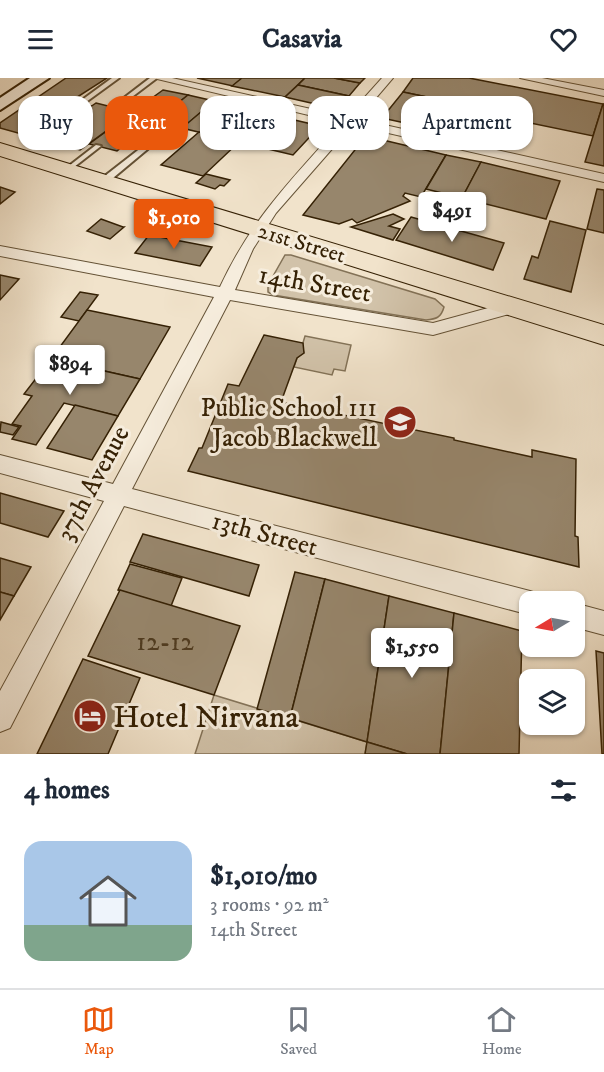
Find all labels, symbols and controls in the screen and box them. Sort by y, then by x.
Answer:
text: Casavia [262,22,342,56]
icon: menu [24,23,57,56]
icon: heart [547,23,580,56]
chip: Buy [18,96,93,150]
chip: Rent [105,96,188,150]
chip: Filters [200,96,296,150]
chip: New [308,96,389,150]
chip: Apartment [401,96,533,150]
pin: $491 [416,192,488,243]
pin: $1,010 [125,199,223,250]
text: $491 [432,199,472,224]
text: $1,010 [148,206,200,231]
street label: 21st Street [255,217,349,270]
street label: 14th Street [256,258,374,311]
pin: $894 [34,345,106,396]
text: $894 [49,352,91,377]
place label: Public School 111 Jacob Blackwell [200,392,377,455]
school or university icon: Public School 111 Jacob Blackwell [382,404,418,440]
street label: 37th Avenue [49,420,137,547]
street label: 13th Street [208,504,321,564]
north arrow [519,591,585,657]
map controls [519,591,585,735]
house number: 12-12 [136,625,194,659]
pin: $1,550 [363,628,461,679]
text: $1,550 [385,635,439,660]
button: layers [519,669,585,735]
hotel icon: Hotel Nirvana [72,698,108,734]
place label: Hotel Nirvana [113,698,299,738]
text: 4 homes [24,774,110,807]
icon: filters [547,774,580,807]
text: $1,010/mo [210,860,317,893]
icon: home [72,865,144,937]
text: 3 rooms · 92 m² [210,893,329,918]
text: 14th Street [210,918,297,943]
tab: Map [82,1003,115,1059]
tab: Saved [280,1003,317,1059]
tab: Home [482,1003,522,1059]

